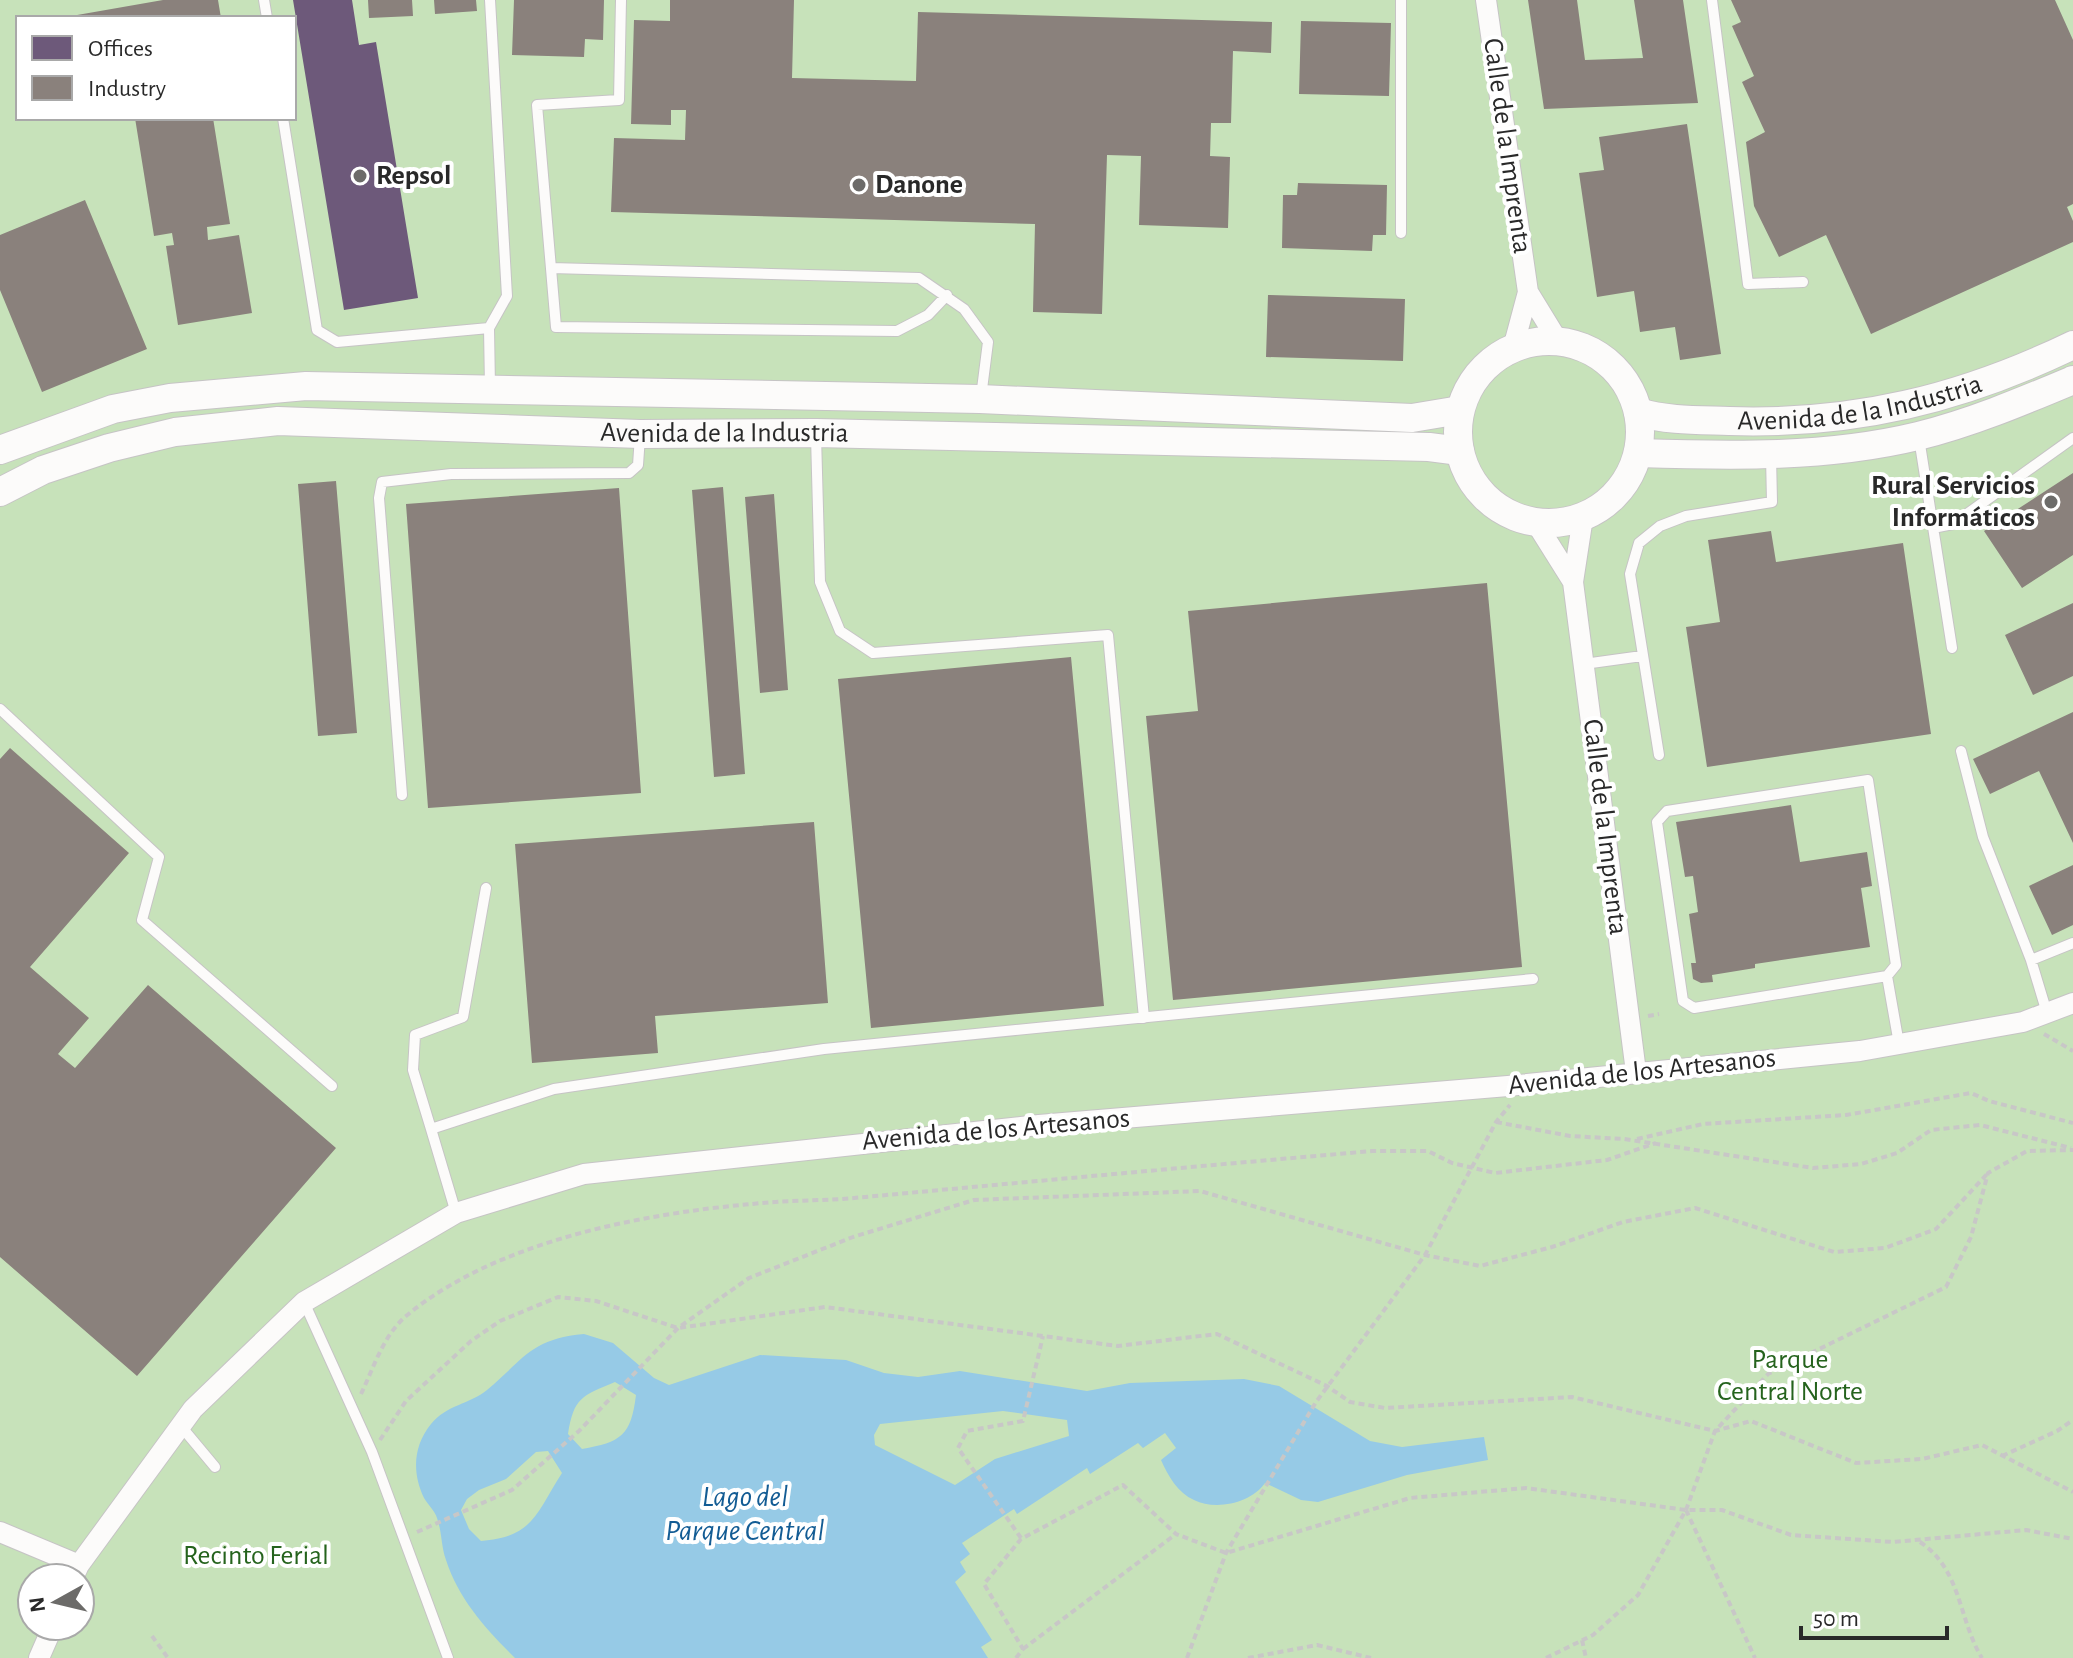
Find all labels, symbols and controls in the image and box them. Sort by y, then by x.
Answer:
legend [16,16,296,120]
text: Offices [88,37,153,61]
street label: Calle de la Imprenta [1478,37,1536,256]
text: Industry [88,77,166,101]
place label: Repsol [376,162,451,190]
marker: Repsol [351,167,369,185]
place label: Danone [875,171,963,199]
marker: Danone [850,176,868,194]
street label: Avenida de la Industria [1737,370,1986,435]
street label: Avenida de la Industria [600,419,849,448]
place label: Rural Servicios Informáticos [1871,472,2035,532]
marker: Rural Servicios Informáticos [2042,493,2060,511]
street label: Calle de la Imprenta [1578,718,1632,937]
street label: Avenida de los Artesanos [1507,1044,1777,1100]
street label: Avenida de los Artesanos [861,1104,1131,1156]
park label: Parque Central Norte [1717,1346,1863,1406]
water label: Lago del Parque Central [665,1482,825,1546]
park label: Recinto Ferial [183,1542,329,1570]
north arrow [16,1562,96,1642]
scale bar [1801,1590,1947,1640]
text: N [25,1596,49,1614]
text: 50 m [1813,1607,1859,1631]

